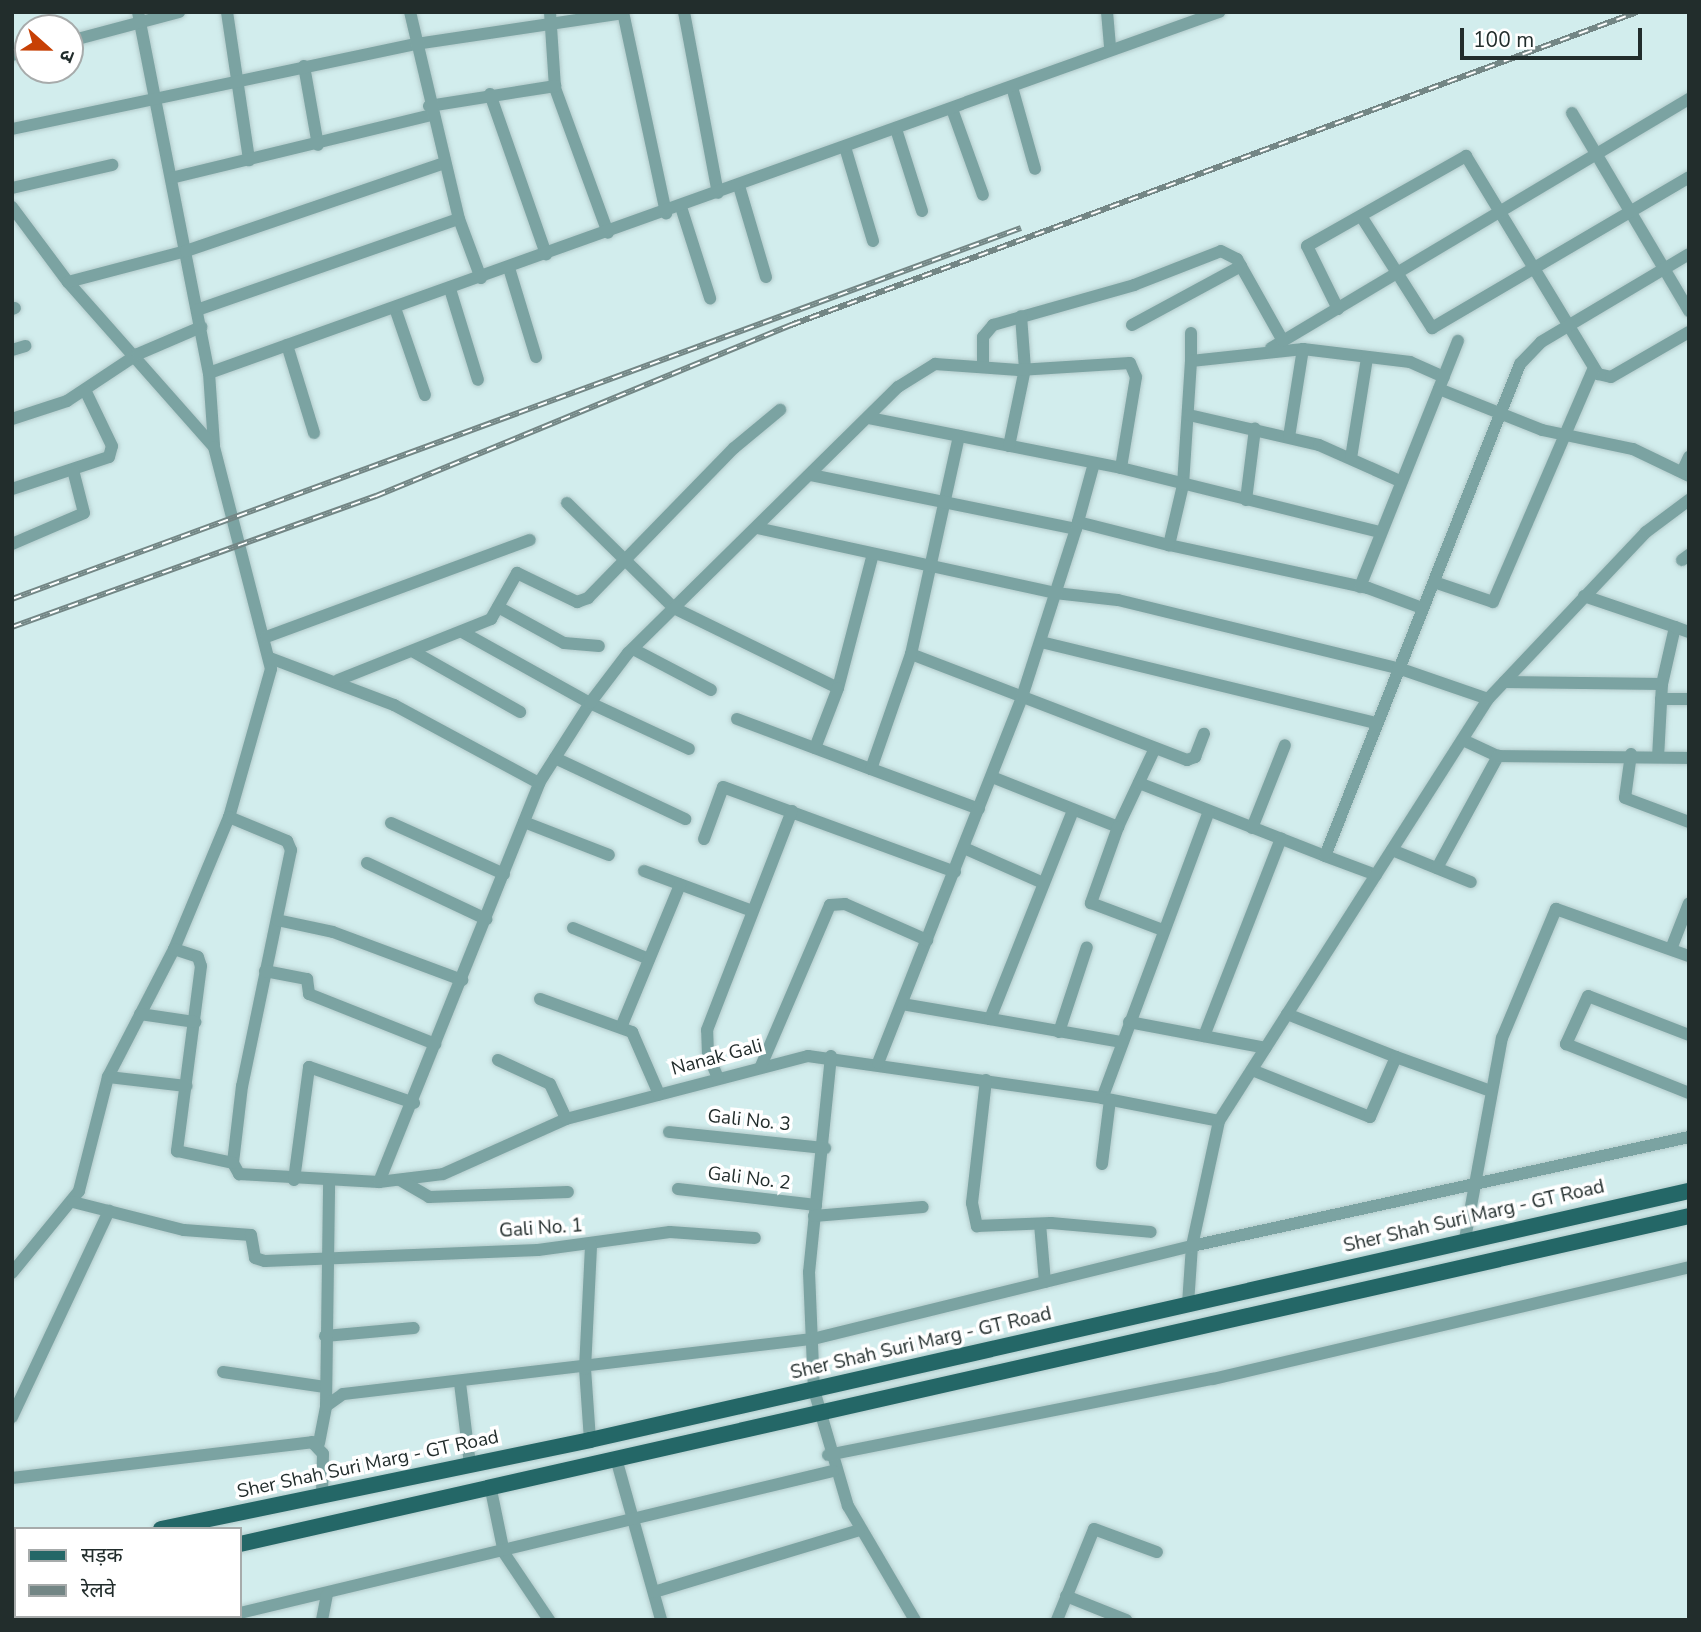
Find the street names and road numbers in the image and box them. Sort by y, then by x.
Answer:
street label: Nanak Gali [669,1035,765,1081]
street label: Gali No. 3 [706,1105,792,1137]
street label: Gali No. 2 [706,1163,792,1195]
street label: Sher Shah Suri Marg - GT Road [1341,1176,1607,1258]
street label: Gali No. 1 [499,1215,583,1243]
street label: Sher Shah Suri Marg - GT Road [788,1303,1054,1385]
street label: Sher Shah Suri Marg - GT Road [235,1426,501,1504]

